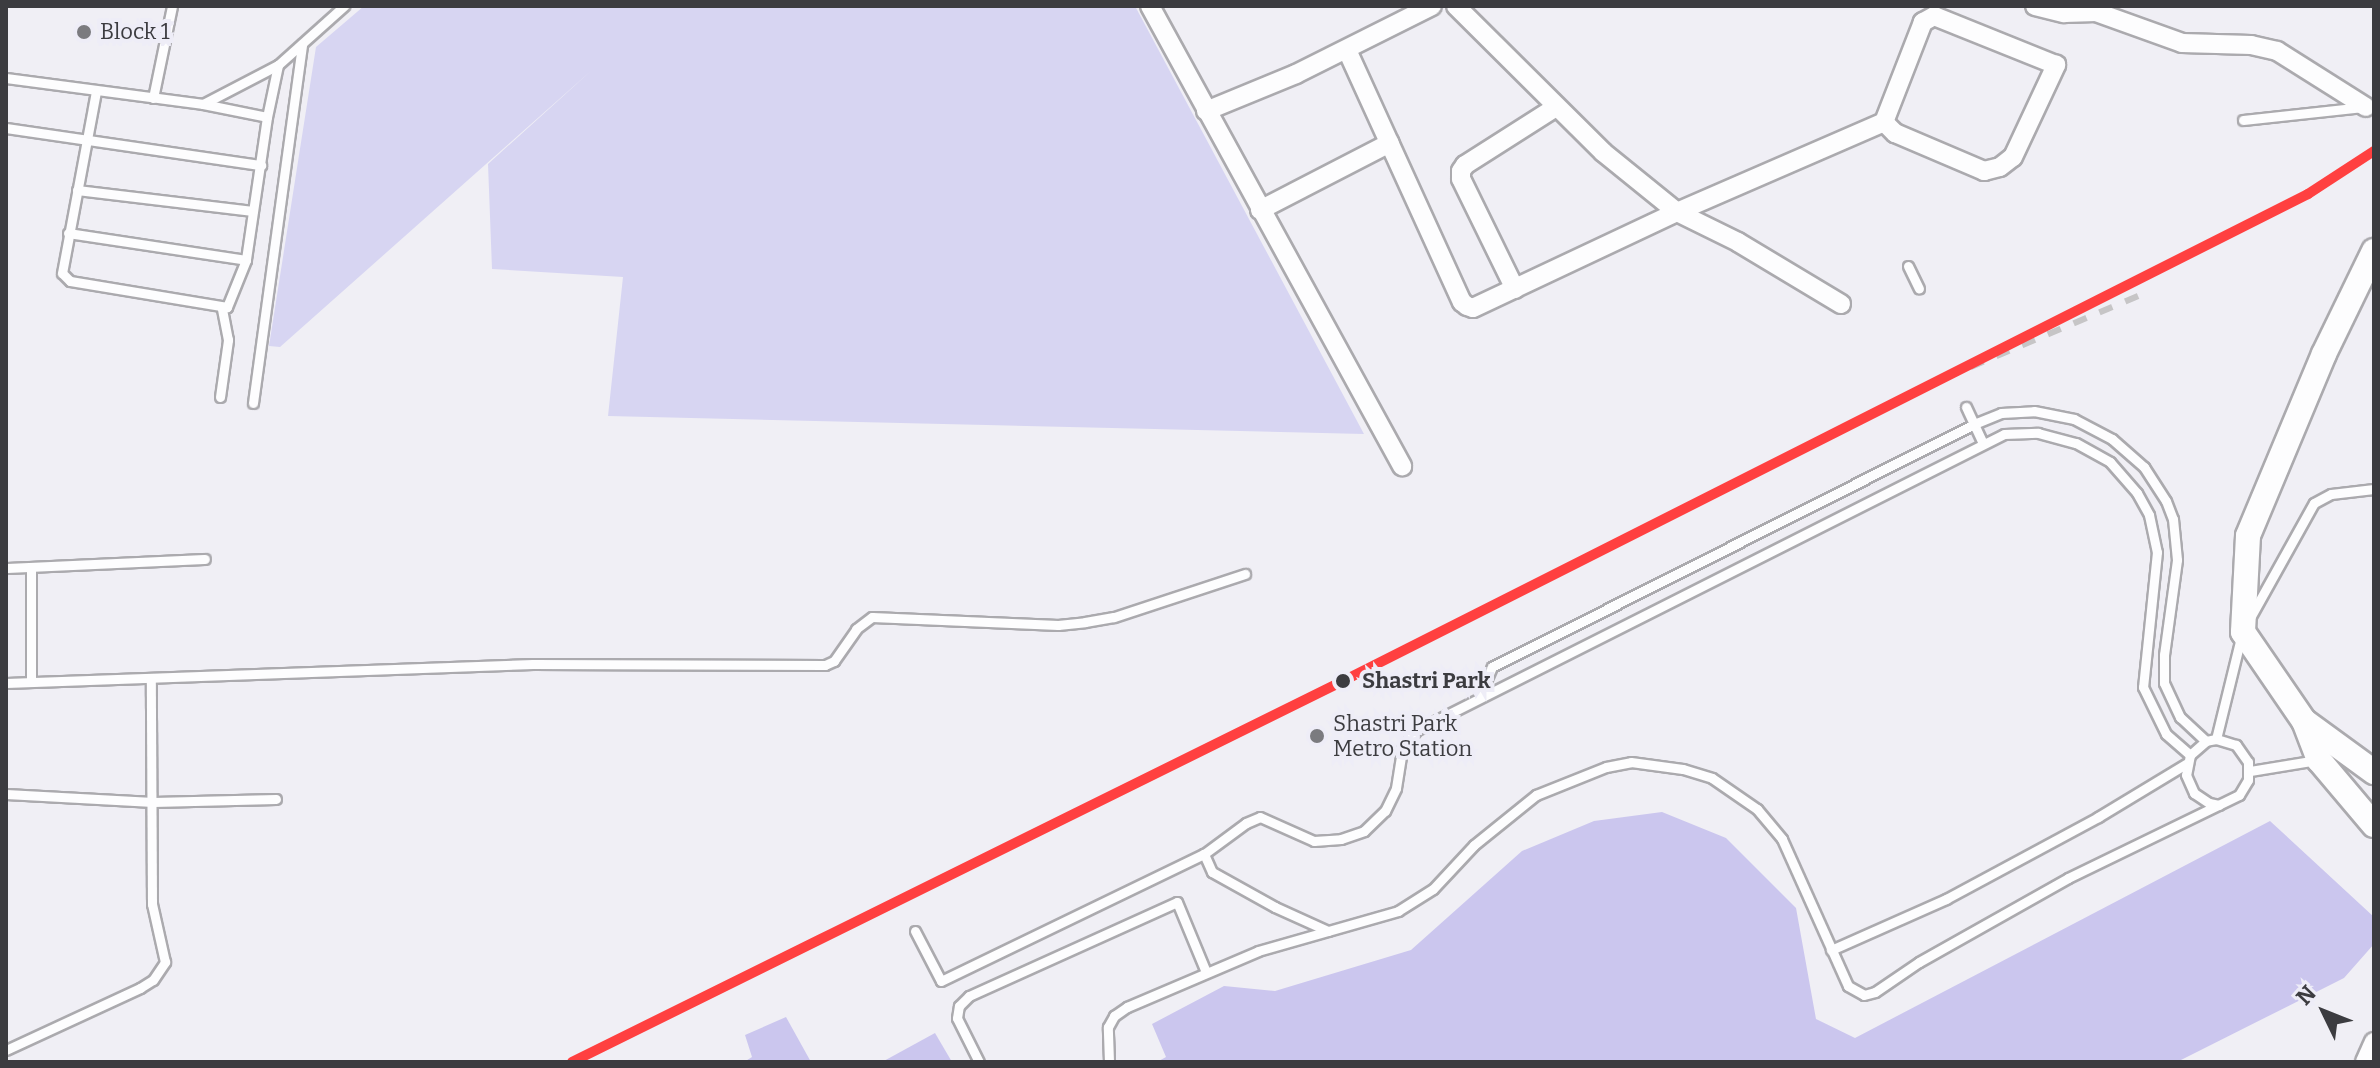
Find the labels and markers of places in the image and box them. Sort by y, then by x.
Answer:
place label: Block 1 [100,19,170,45]
marker: Block 1 [75,23,93,41]
place label: Shastri Park [1362,668,1491,694]
marker: Shastri Park [1331,669,1355,693]
place label: Shastri Park Metro Station [1333,710,1472,762]
marker: Shastri Park Metro Station [1308,727,1326,745]

